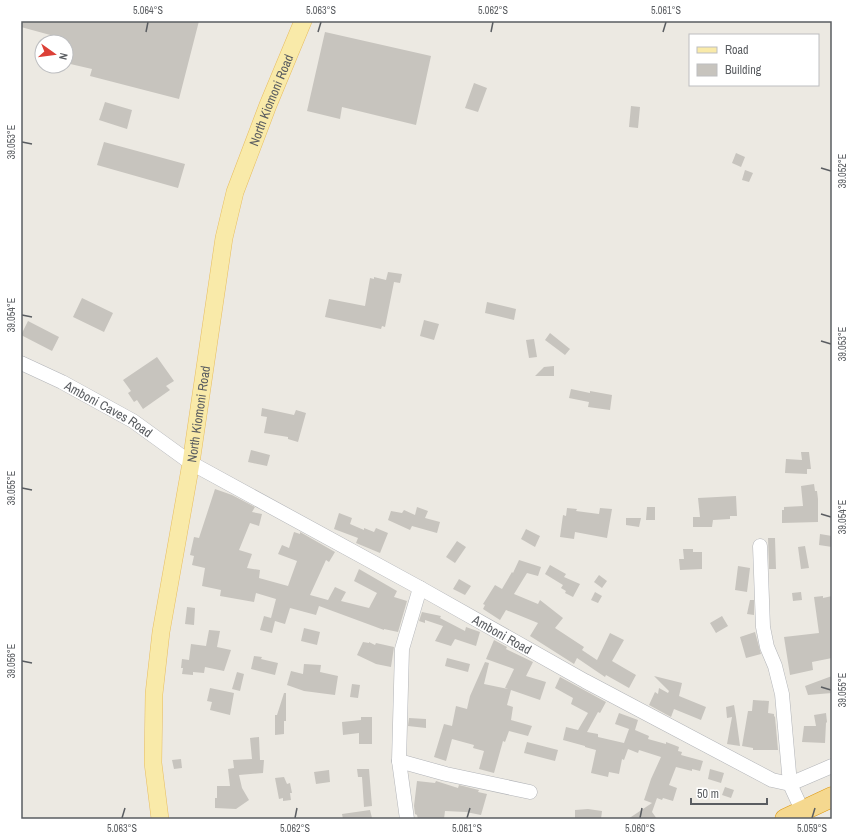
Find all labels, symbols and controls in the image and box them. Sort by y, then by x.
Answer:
text: 5.064°S [133,4,164,17]
text: 5.063°S [306,4,337,17]
text: 5.062°S [478,4,509,17]
text: 5.061°S [651,4,682,17]
north arrow [34,34,74,74]
legend [689,34,819,86]
text: Road [725,42,749,58]
text: N [56,52,71,61]
street label: North Kiomoni Road [245,52,297,148]
text: Building [725,62,762,78]
text: 39.053°E [5,125,18,159]
text: 39.052°E [836,154,849,188]
text: 39.054°E [5,298,18,332]
text: 39.053°E [836,327,849,361]
street label: North Kiomoni Road [183,365,214,463]
street label: Amboni Caves Road [61,377,156,441]
text: 39.055°E [5,471,18,505]
text: 39.054°E [836,500,849,534]
street label: Amboni Road [468,611,535,658]
text: 39.056°E [5,644,18,678]
text: 39.055°E [836,673,849,707]
scale bar [691,780,767,806]
text: 50 m [697,786,719,802]
text: 5.063°S [107,822,138,835]
text: 5.062°S [280,822,311,835]
text: 5.061°S [452,822,483,835]
text: 5.060°S [625,822,656,835]
text: 5.059°S [797,822,828,835]

